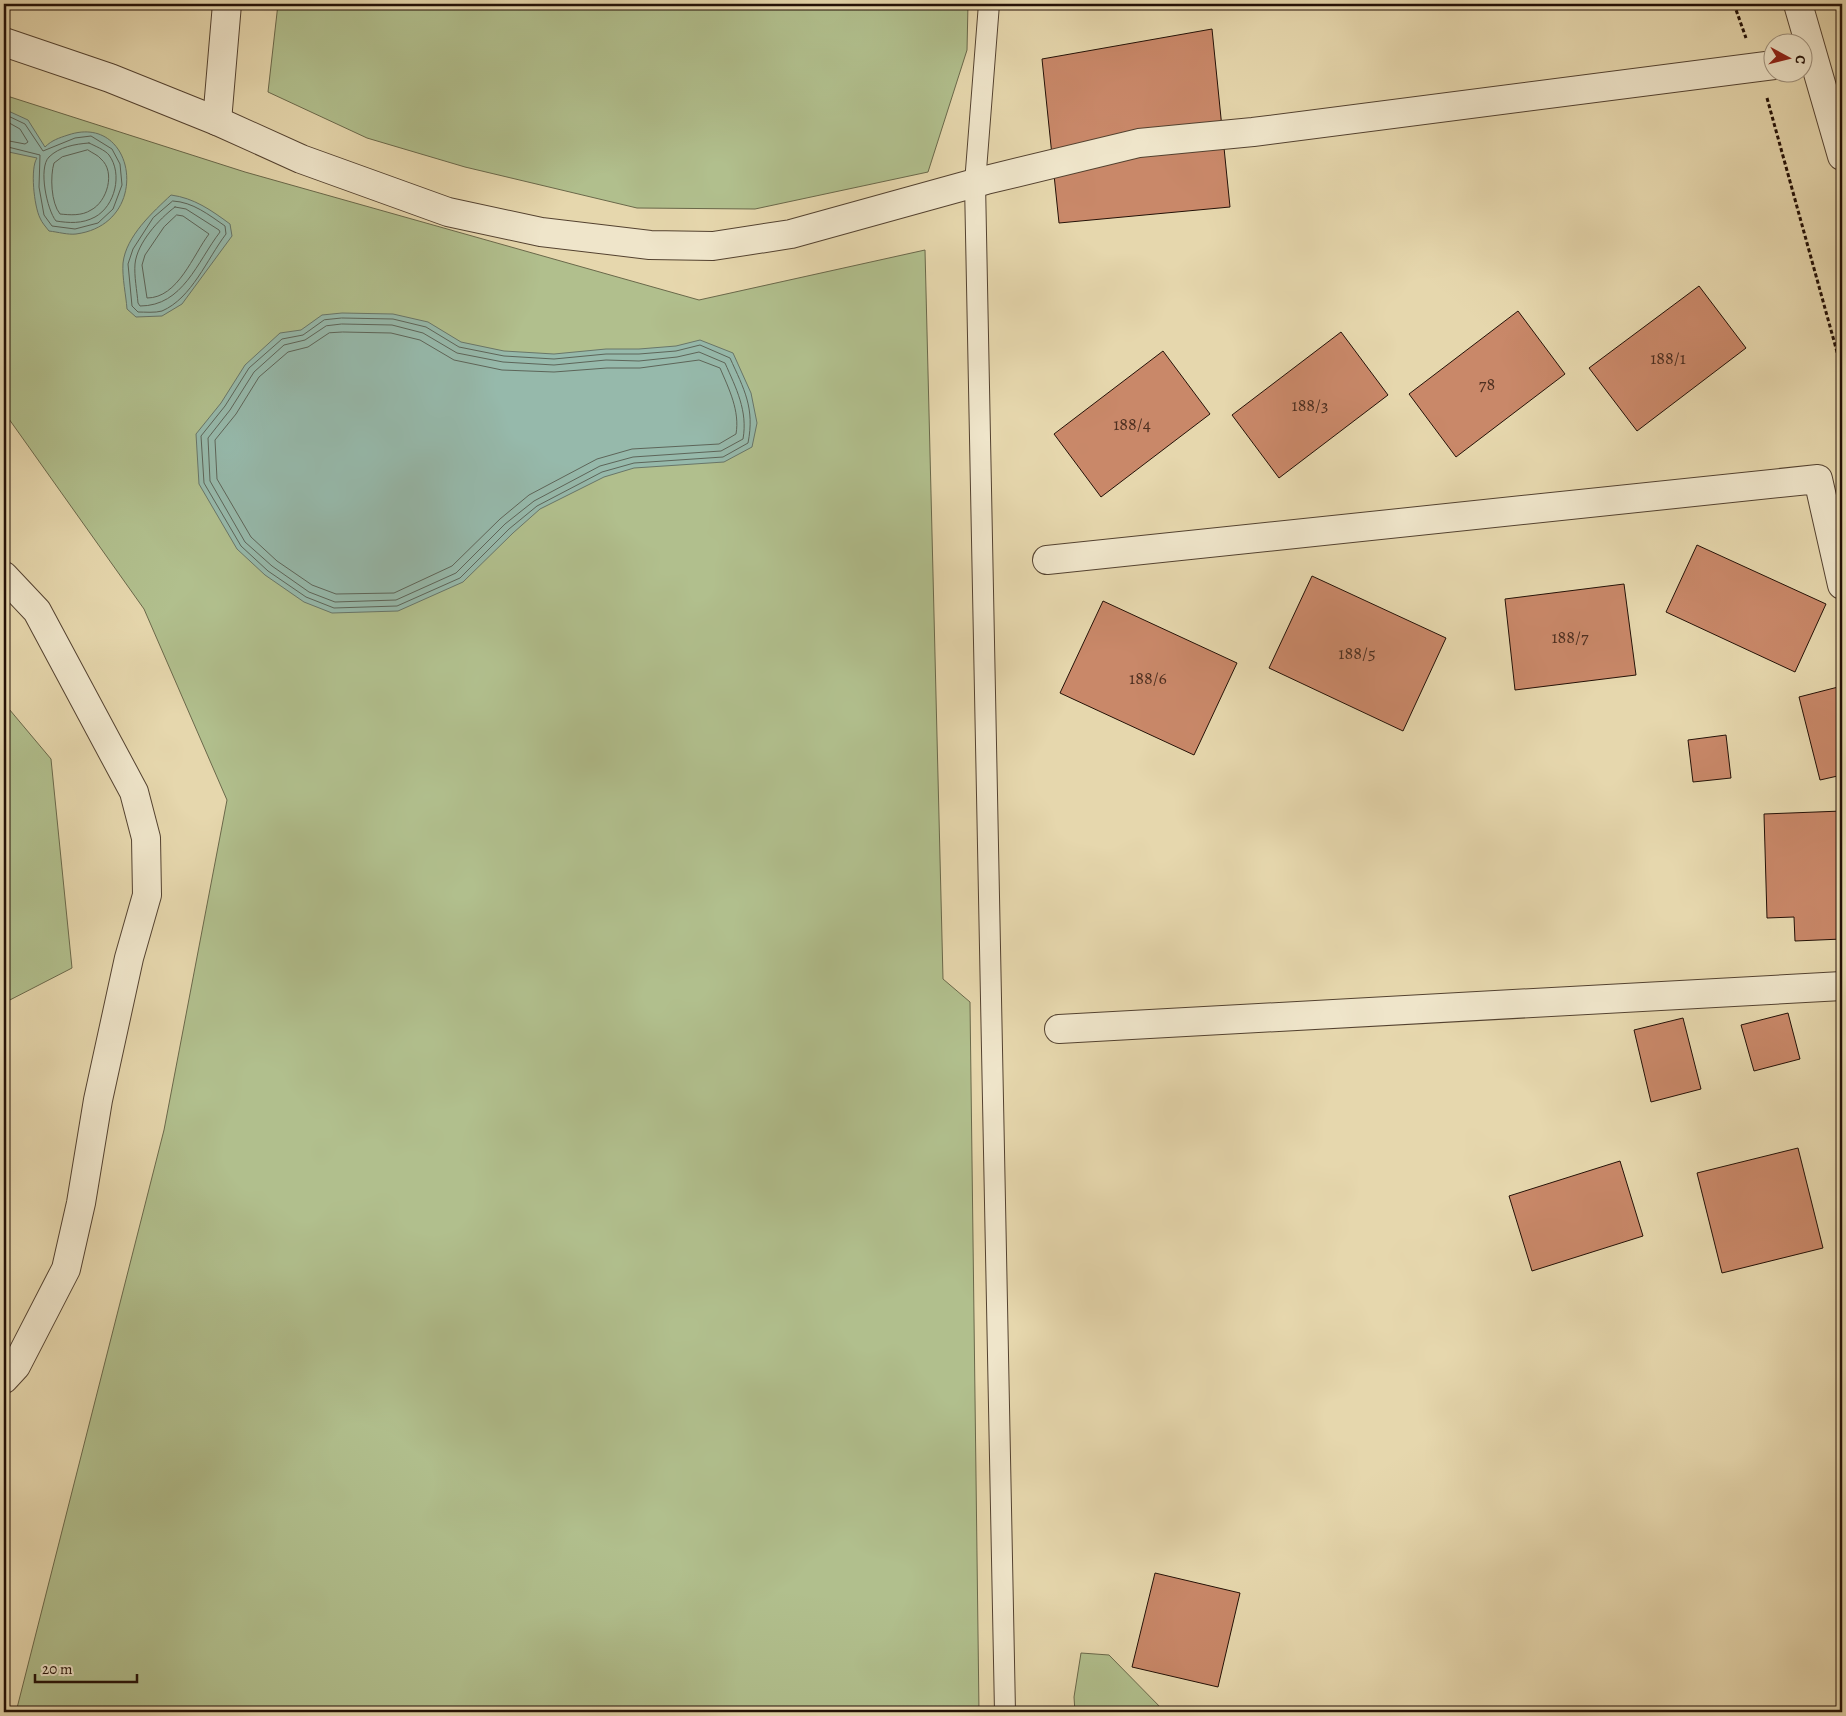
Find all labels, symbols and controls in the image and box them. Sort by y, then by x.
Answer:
north arrow [1764,32,1814,82]
text: С [1790,54,1810,65]
house number: 188/1 [1650,346,1686,370]
house number: 78 [1479,372,1495,396]
house number: 188/3 [1291,393,1329,417]
house number: 188/4 [1113,412,1151,436]
house number: 188/7 [1551,625,1589,649]
house number: 188/5 [1338,641,1376,665]
house number: 188/6 [1129,666,1167,690]
scale bar [35,1651,138,1683]
text: 20 m [42,1659,73,1679]

